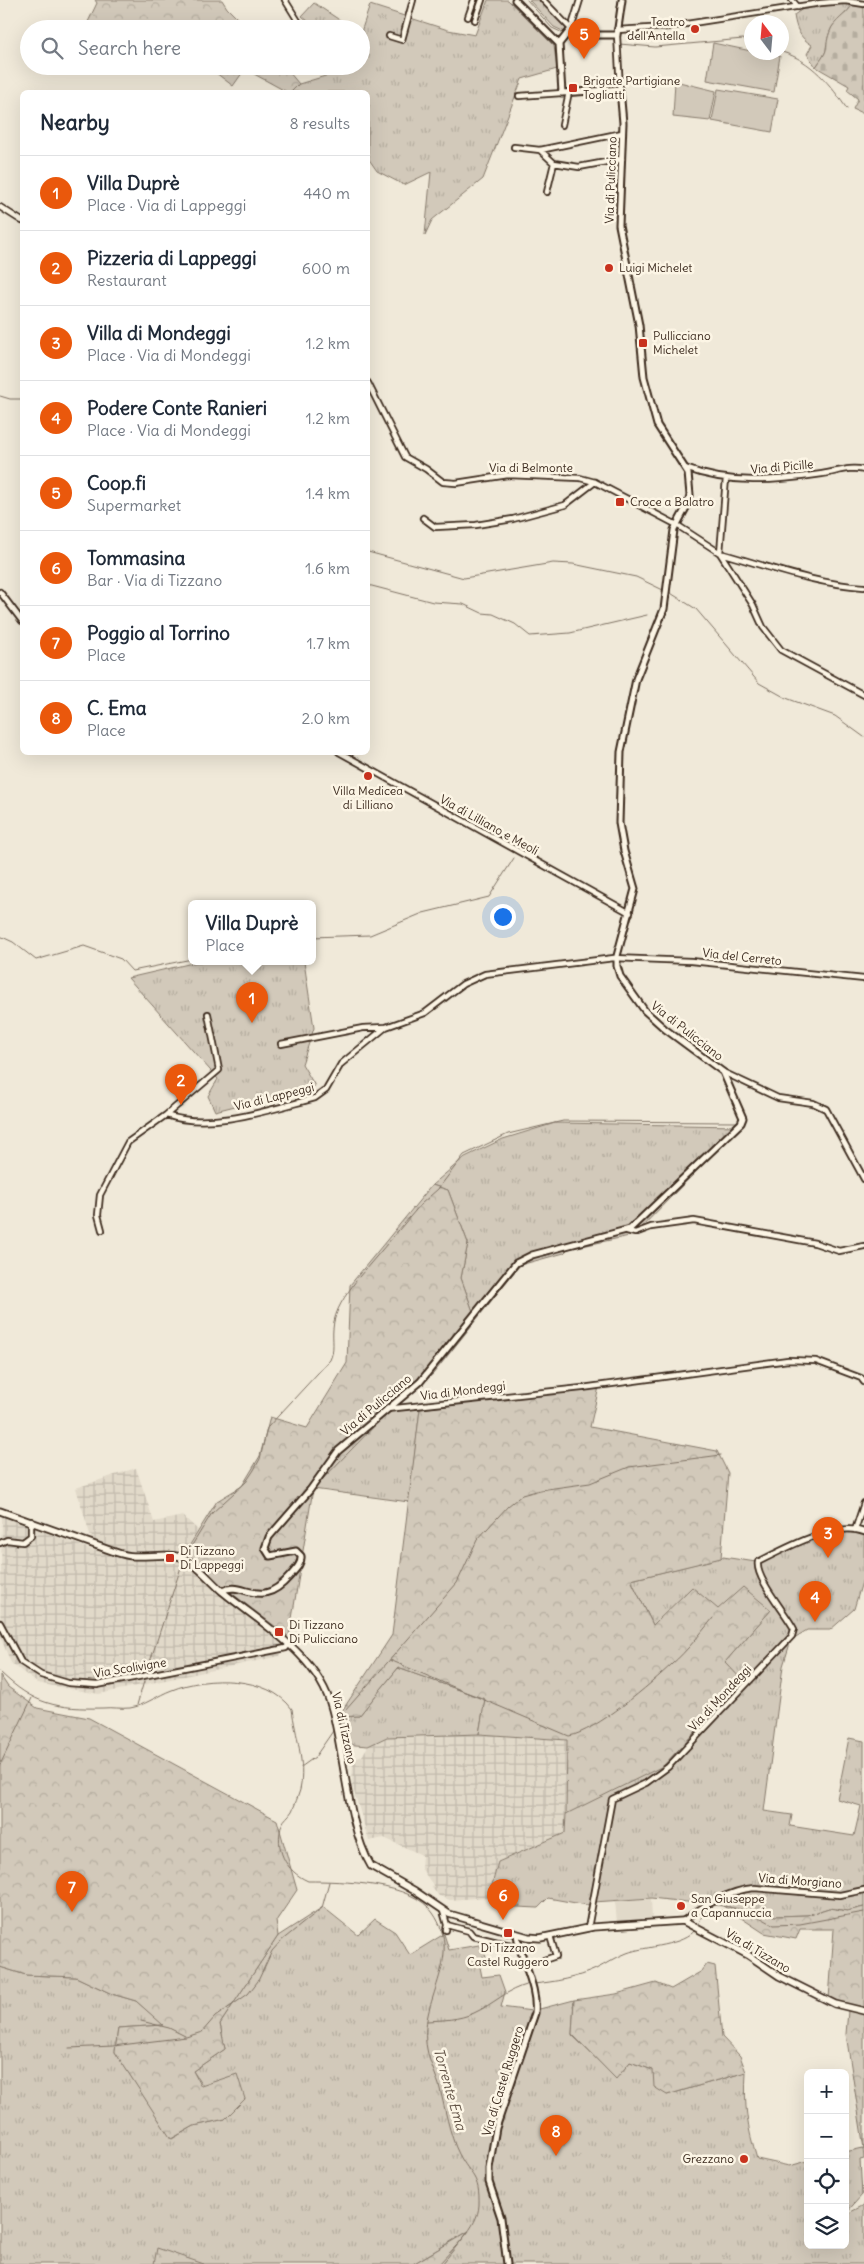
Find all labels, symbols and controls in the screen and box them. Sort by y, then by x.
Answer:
place label: Teatro dell'Antella [627,14,685,43]
north arrow [744,15,789,60]
pin: 5 [568,18,600,59]
search box [20,20,370,75]
marker: Teatro dell'Antella [689,23,701,35]
icon: search [38,34,66,62]
text: Search here [78,36,181,60]
place label: Brigate Partigiane Togliatti [583,73,680,102]
marker: Brigate Partigiane Togliatti [567,82,579,94]
text: Nearby [40,109,110,136]
text: 8 results [289,113,350,133]
street label: Via di Pulicciano [601,136,620,224]
text: Villa Duprè [87,171,180,195]
text: 1 [53,183,59,203]
text: 440 m [303,183,350,203]
text: Place · Via di Lappeggi [87,195,246,215]
text: Pizzeria di Lappeggi [87,246,256,270]
text: 2 [52,258,60,278]
text: 600 m [302,258,350,278]
place label: Luigi Michelet [619,260,692,275]
marker: Luigi Michelet [603,262,615,274]
text: Restaurant [87,270,167,290]
text: Villa di Mondeggi [87,321,231,345]
place label: Pullicciano Michelet [653,328,711,357]
text: 3 [51,333,61,353]
text: 1.2 km [306,333,350,353]
marker: Pullicciano Michelet [637,337,649,349]
text: Place · Via di Mondeggi [87,345,251,365]
text: Podere Conte Ranieri [87,396,267,420]
text: 4 [51,408,61,428]
text: 1.2 km [306,408,350,428]
text: Place · Via di Mondeggi [87,420,251,440]
street label: Via di Picille [750,456,814,477]
street label: Via di Belmonte [489,460,573,475]
text: Coop.fi [87,471,146,495]
text: 5 [51,483,61,503]
text: 1.4 km [305,483,350,503]
place label: Croce a Balatro [630,494,714,509]
text: Supermarket [87,495,181,515]
marker: Croce a Balatro [614,496,626,508]
text: Tommasina [87,546,185,570]
text: 6 [51,558,61,578]
text: 1.6 km [305,558,350,578]
text: Bar · Via di Tizzano [87,570,222,590]
text: Poggio al Torrino [87,621,230,645]
text: 7 [52,633,60,653]
text: 1.7 km [306,633,350,653]
text: Place [87,645,126,665]
text: C. Ema [87,696,147,720]
text: 8 [51,708,61,728]
text: 2.0 km [301,708,350,728]
text: Place [87,720,126,740]
marker: Villa Medicea di Lilliano [362,770,374,782]
place label: Villa Medicea di Lilliano [333,783,403,812]
street label: Via di Lilliano e Meoli [437,791,541,858]
popup [188,900,316,965]
your location [490,904,516,930]
text: Villa Duprè [206,911,298,935]
text: Place [206,935,244,955]
street label: Via del Cerreto [702,945,783,968]
pin: 1 [236,982,268,1023]
street label: Via di Pulicciano [648,998,727,1064]
pin: 2 [165,1064,197,1105]
street label: Via di Lappeggi [232,1079,315,1114]
street label: Via di Pulicciano [337,1371,414,1438]
street label: Via di Mondeggi [420,1378,506,1403]
pin: 3 [812,1517,844,1558]
place label: Di Tizzano Di Lappeggi [180,1543,244,1572]
marker: Di Tizzano Di Lappeggi [164,1552,176,1564]
pin: 4 [799,1581,831,1622]
place label: Di Tizzano Di Pulicciano [289,1617,358,1646]
marker: Di Tizzano Di Pulicciano [273,1626,285,1638]
street label: Via Scolivigne [93,1654,167,1681]
street label: Via di Mondeggi [685,1661,754,1734]
street label: Via di Tizzano [329,1690,360,1766]
street label: Via di Morgiano [758,1870,842,1891]
pin: 7 [56,1871,88,1912]
pin: 6 [487,1879,519,1920]
place label: San Giuseppe a Capannuccia [691,1891,772,1920]
marker: San Giuseppe a Capannuccia [675,1900,687,1912]
street label: Via di Tizzano [723,1925,794,1976]
marker: Di Tizzano Castel Ruggero [502,1927,514,1939]
place label: Di Tizzano Castel Ruggero [467,1940,549,1969]
street label: Via di Castel Ruggero [479,2024,526,2138]
water label: Torrente Ema [430,2046,471,2133]
map controls [804,2069,849,2249]
button: + [804,2069,849,2114]
button: − [804,2114,849,2159]
pin: 8 [540,2115,572,2156]
place label: Grezzano [682,2151,734,2166]
marker: Grezzano [738,2153,750,2165]
button: locate [804,2159,849,2204]
button: layers [804,2204,849,2249]

